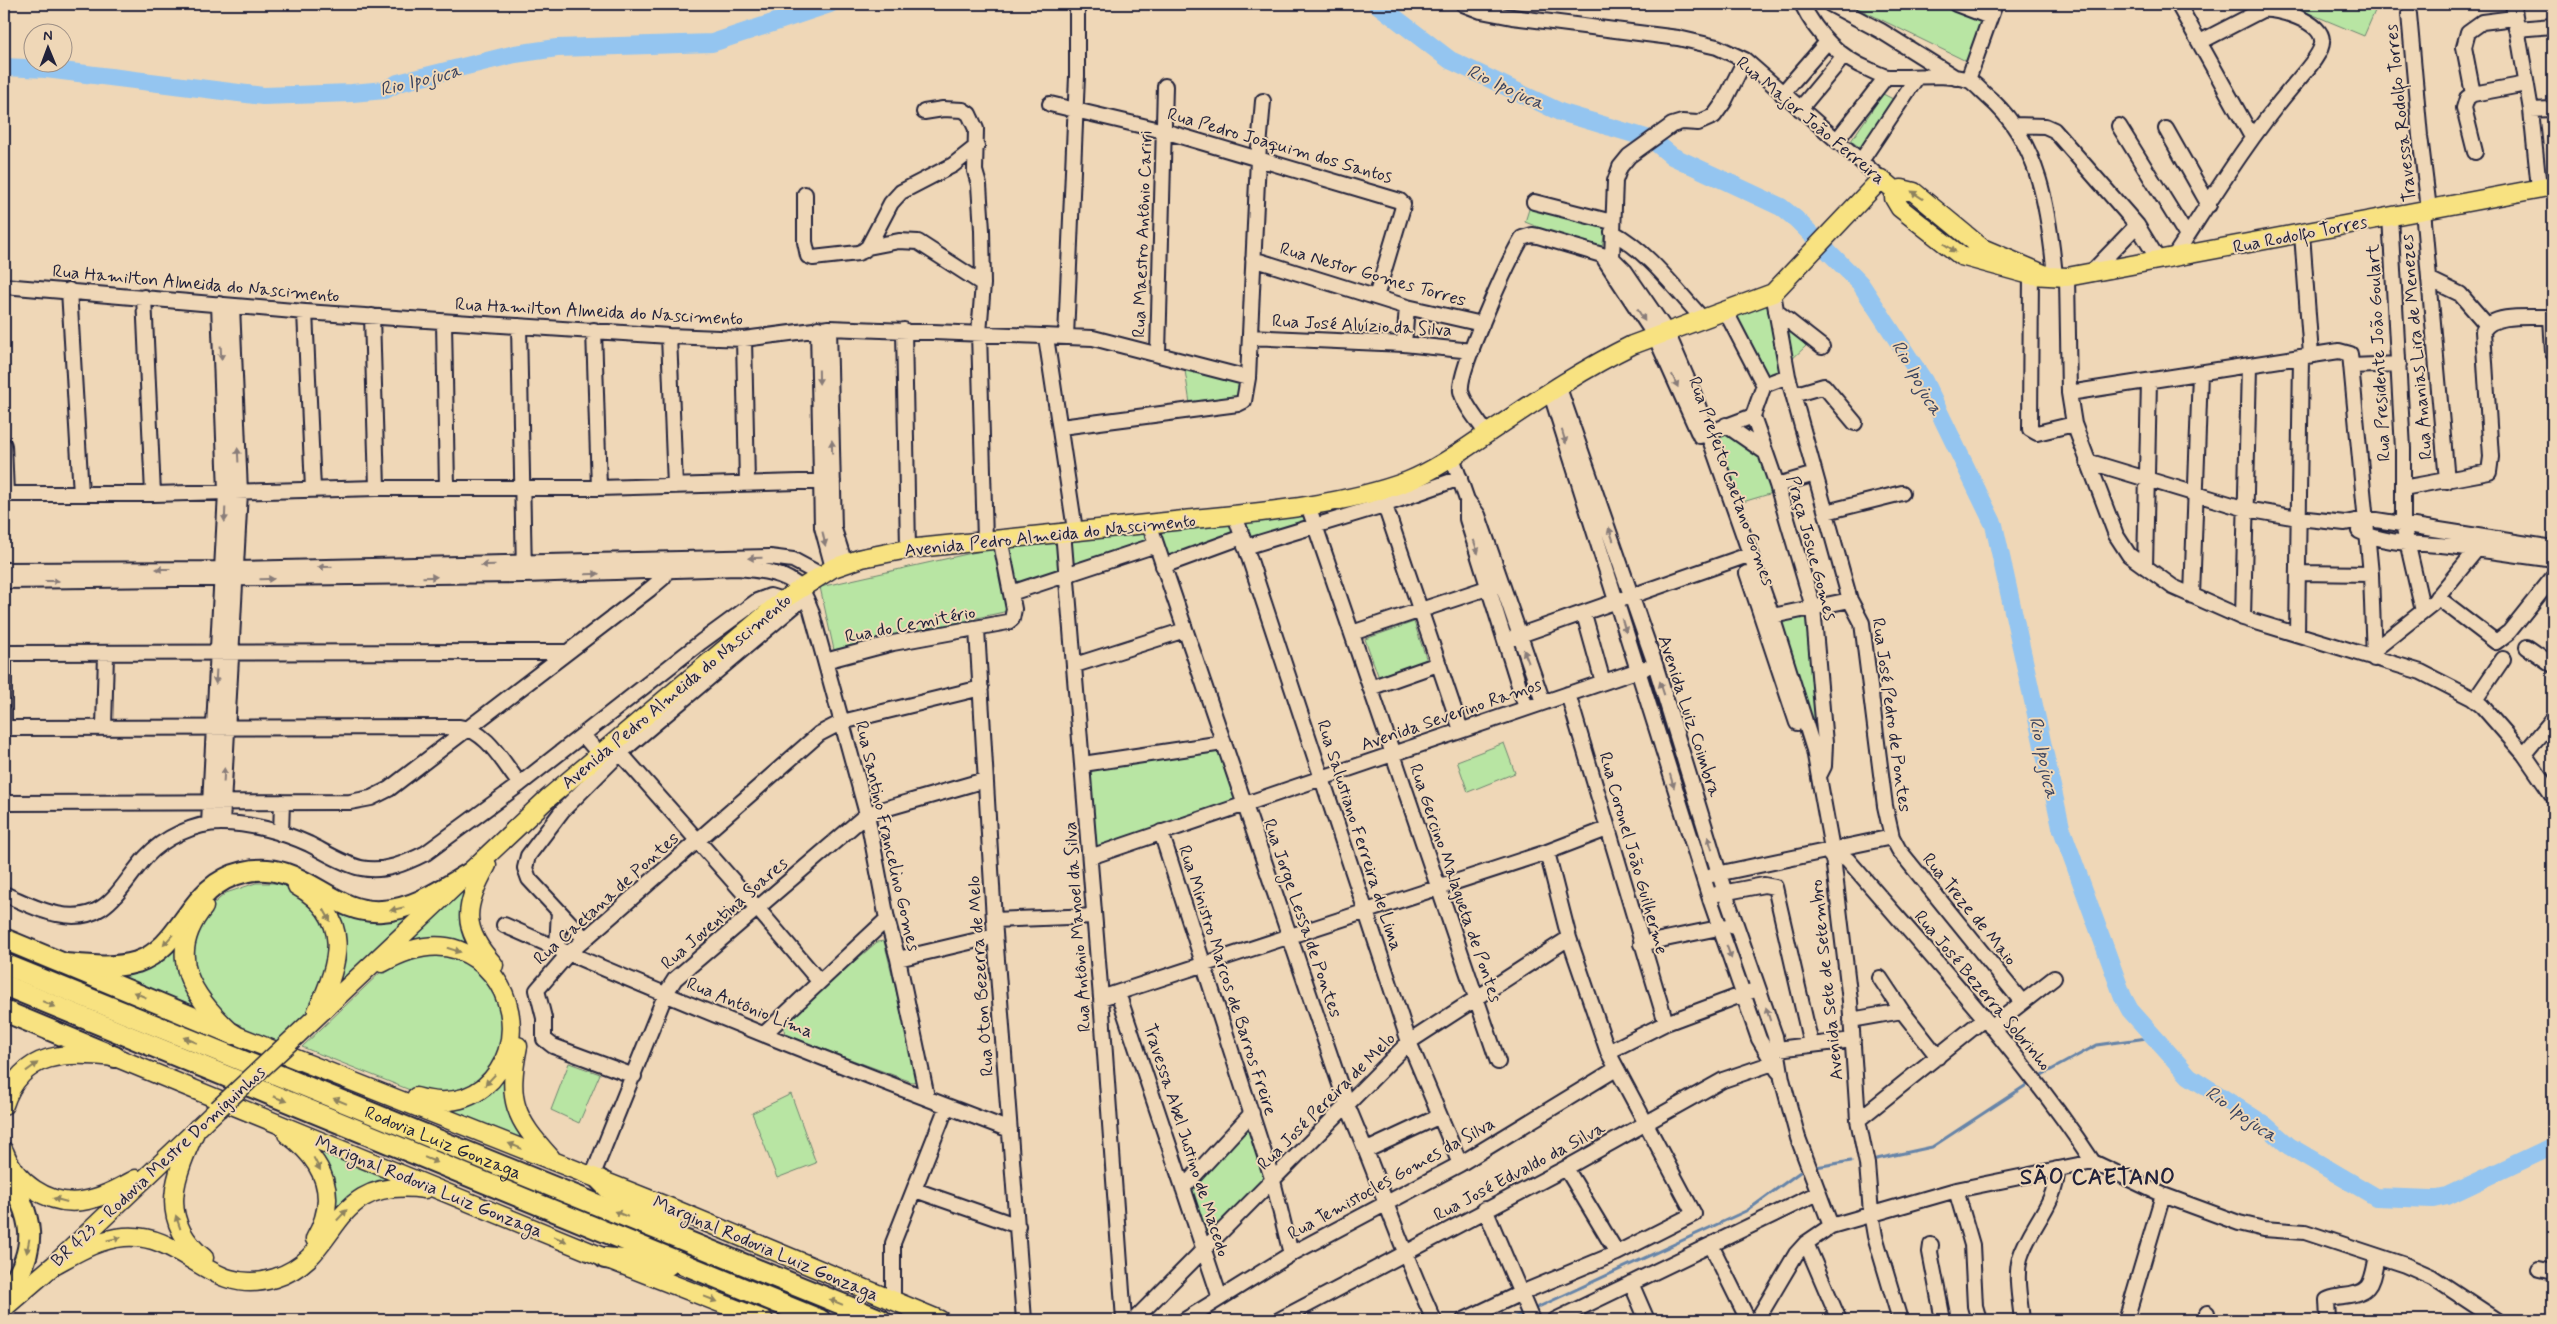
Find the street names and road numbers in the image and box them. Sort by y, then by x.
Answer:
street label: Travessa Rodolfo Torres [2380,23,2424,203]
street label: Rua Major João Ferreira [1731,51,1890,190]
street label: Rua Pedro Joaquim dos Santos [1164,102,1395,190]
street label: Rua Maestro Antônio Cariri [1127,130,1159,338]
street label: Rua Rodolfo Torres [2231,210,2370,262]
street label: Rua Ananias Lira de Menezes [2395,233,2439,461]
street label: Rua Nestor Gomes Torres [1277,237,1469,313]
street label: Rua Presidente João Goulart [2361,243,2397,462]
street label: Rua Hamilton Almeida do Nascimento [51,259,341,309]
street label: Rua Hamilton Almeida do Nascimento [454,292,744,332]
street label: Rua José Aluízio da Silva [1271,309,1453,343]
street label: Rua Prefeito Caetano Gomes [1682,374,1780,589]
street label: Praça Josue Gomes [1780,473,1842,624]
street label: Avenida Pedro Almeida do Nascimento [903,509,1197,563]
street label: Avenida Pedro Almeida do Nascimento [557,588,797,795]
street label: Rua do Cemitério [843,601,977,649]
street label: Rua José Pedro de Pontes [1865,616,1917,814]
street label: Avenida Luiz Coimbra [1652,633,1727,800]
street label: Avenida Severino Ramos [1358,673,1545,757]
street label: Rua Salustiano Ferreira de Lima [1310,717,1408,954]
street label: Rua Santino Francelino Gomes [849,719,925,954]
street label: Rua Coronel João Guilherme [1593,749,1673,957]
street label: Rua Gercino Malagueta de Pontes [1403,761,1507,1006]
street label: Rua Jorge Lessa de Pontes [1256,816,1347,1021]
street label: Rua Antônio Manoel da Silva [1059,821,1097,1033]
street label: Rua Caetana de Pontes [529,827,685,971]
street label: Rua Ministro Marcos de Barros Freire [1172,842,1282,1119]
street label: Rua Treze de Maio [1916,848,2022,971]
street label: Rua Joventina Soares [656,852,793,976]
street label: Rua Oton Bezerra de Melo [962,875,1000,1077]
street label: Avenida Sete de Setembro [1805,878,1849,1082]
street label: Rua José Bezerra Sobrinho [1908,905,2057,1076]
street label: Rua Antônio Lima [683,972,816,1044]
street label: Travessa Abel Justino de Macedo [1137,1021,1235,1260]
street label: Rua José Pereira de Melo [1252,1027,1401,1176]
street label: BR 423 - Rodovia Mestre Domiguinhos [46,1061,271,1273]
street label: Rodovia Luiz Gonzaga [361,1101,525,1186]
street label: Rua Temistocles Gomes da Silva [1283,1112,1499,1246]
street label: Rua José Edvaldo da Silva [1429,1116,1610,1227]
street label: Marignal Rodovia Luiz Gonzaga [311,1130,546,1245]
street label: Marginal Rodovia Luiz Gonzaga [649,1190,882,1308]

